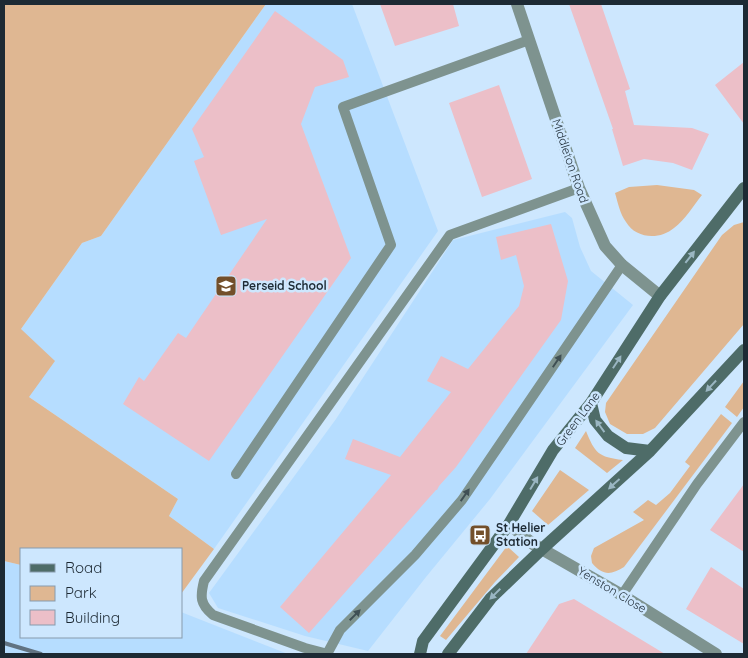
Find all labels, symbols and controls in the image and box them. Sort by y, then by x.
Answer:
street label: Middleton Road [549,117,592,205]
one-way arrow [685,250,695,264]
school or university icon: Perseid School [214,274,238,298]
place label: Perseid School [242,278,327,293]
one-way arrow [552,354,562,368]
one-way arrow [613,355,622,369]
one-way arrow [705,379,717,391]
street label: Green Lane [552,389,603,449]
one-way arrow [595,419,605,433]
one-way arrow [530,476,539,489]
one-way arrow [609,478,621,490]
one-way arrow [460,489,470,502]
place label: St Helier Station [496,520,546,549]
bus stop icon: St Helier Station [468,523,492,547]
legend [20,548,182,638]
text: Road [65,558,102,577]
street label: Yenston Close [575,563,649,616]
text: Park [65,583,97,602]
one-way arrow [489,588,501,600]
text: Building [65,608,120,627]
one-way arrow [349,609,361,621]

